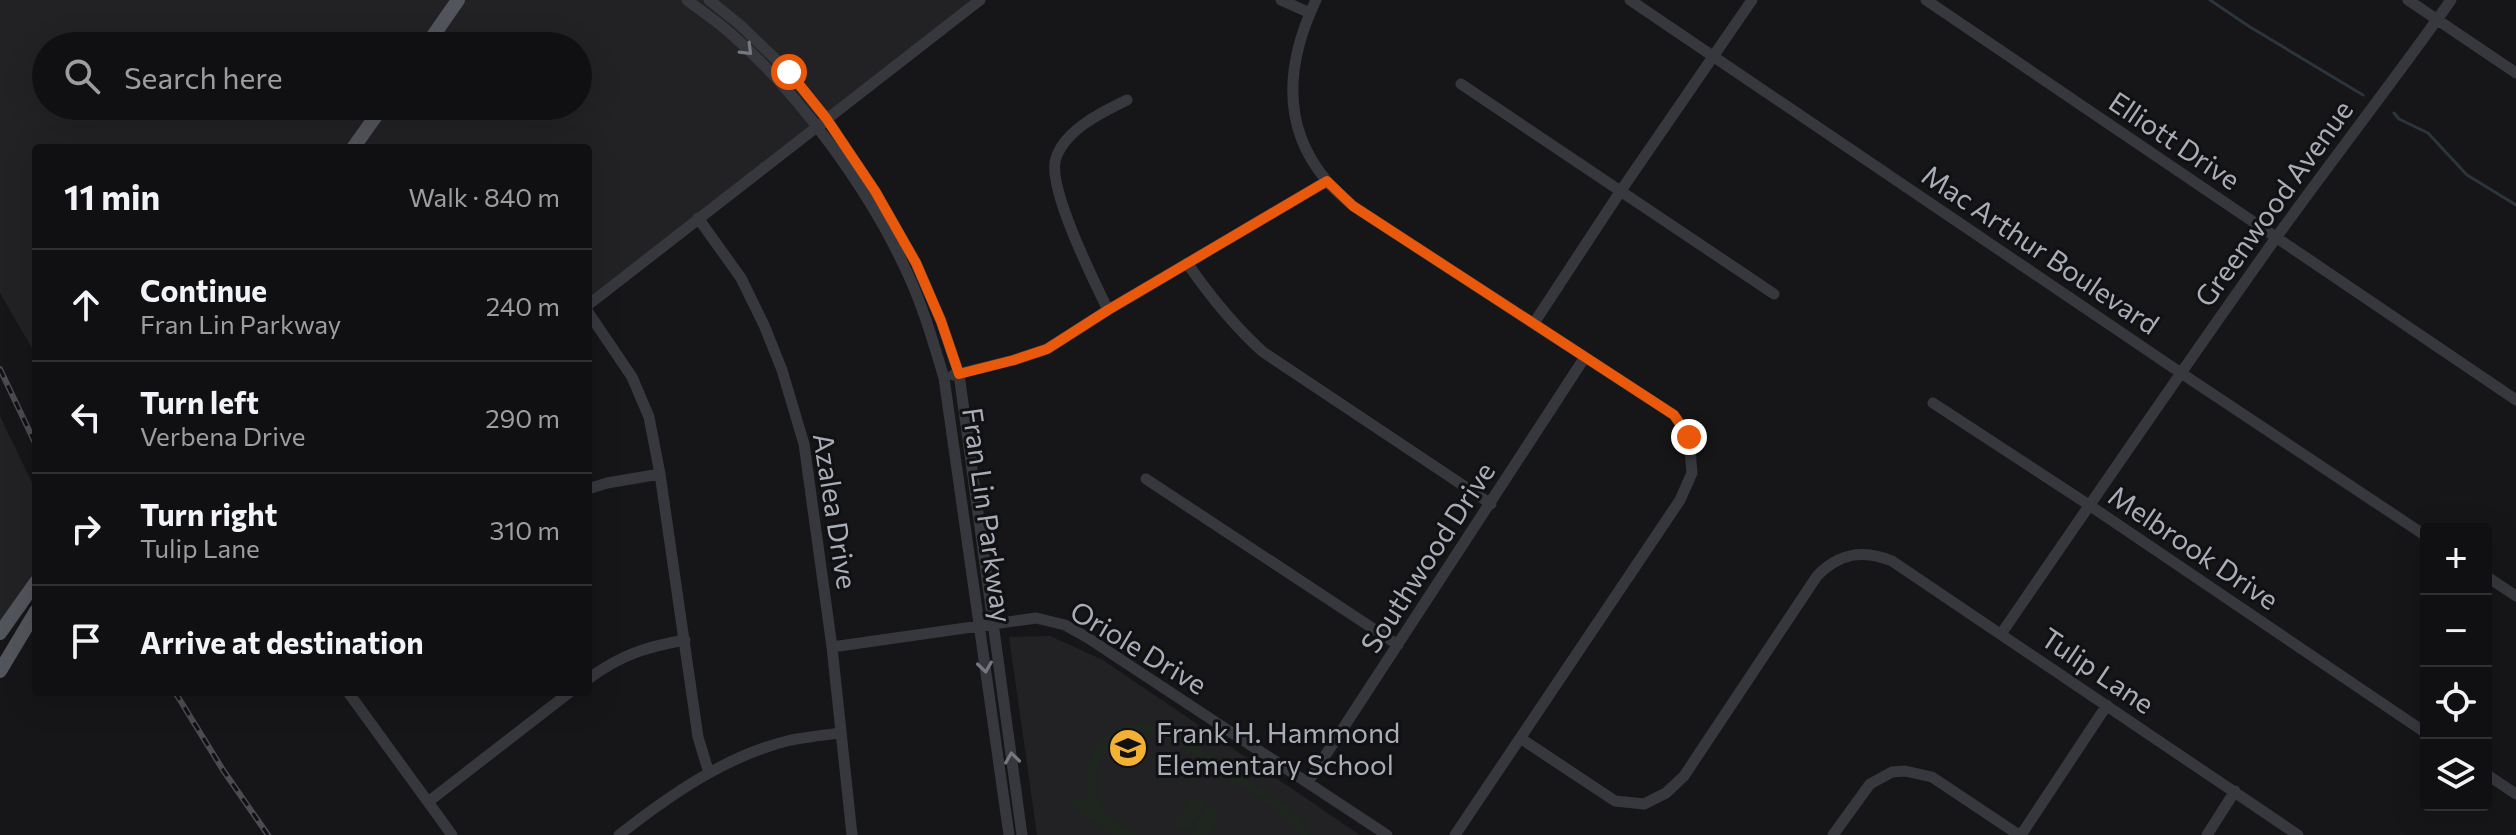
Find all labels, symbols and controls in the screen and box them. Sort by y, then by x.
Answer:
search box [32,32,592,120]
one-way arrow [738,40,752,55]
icon: search [60,54,104,98]
route start [771,54,807,90]
text: Search here [124,58,283,95]
street label: Elliott Drive [2103,84,2247,196]
street label: Greenwood Avenue [2187,93,2359,313]
street label: Mac Arthur Boulevard [1916,157,2166,341]
text: 11 min [64,175,160,217]
text: Walk · 840 m [408,181,560,212]
text: Continue [140,271,267,308]
icon: ahead [64,283,108,327]
text: 240 m [486,290,560,321]
text: Fran Lin Parkway [140,308,341,339]
text: Turn left [140,383,259,420]
icon: left [64,395,108,439]
text: 290 m [485,402,560,433]
street label: Fran Lin Parkway [956,405,1020,625]
route end [1671,419,1707,455]
text: Verbena Drive [140,420,306,451]
street label: Azalea Drive [807,431,865,591]
street label: Southwood Drive [1353,455,1501,659]
street label: Melbrook Drive [2103,478,2285,616]
text: Turn right [140,495,277,532]
icon: right [64,507,108,551]
text: 310 m [489,514,560,545]
map controls [2420,523,2492,811]
button: + [2420,523,2492,595]
text: Tulip Lane [140,532,260,563]
street label: Oriole Drive [1065,593,1213,701]
button: − [2420,595,2492,667]
icon: arrive [64,619,108,663]
street label: Tulip Lane [2035,620,2161,720]
text: Arrive at destination [140,623,424,660]
one-way arrow [976,660,993,674]
button: locate [2420,667,2492,739]
place label: Frank H. Hammond Elementary School [1156,715,1400,781]
school or university icon: Frank H. Hammond Elementary School [1107,727,1149,769]
button: layers [2420,739,2492,811]
one-way arrow [1004,751,1021,765]

